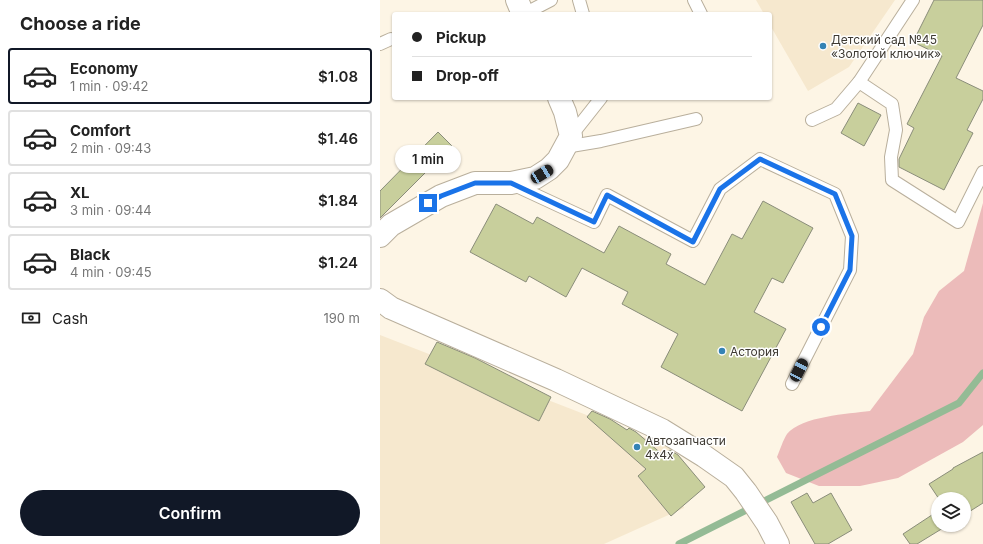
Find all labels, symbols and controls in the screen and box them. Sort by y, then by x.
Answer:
text: Choose a ride [20,13,141,34]
text: Pickup [436,28,486,47]
place label: Детский сад №45 «Золотой ключик» [831,32,941,61]
marker: Детский сад №45 «Золотой ключик» [818,41,828,51]
icon: car [22,58,58,94]
text: Economy [70,59,138,78]
text: Drop-off [436,66,499,85]
text: $1.08 [318,67,358,86]
text: 1 min · 09:42 [70,78,149,94]
icon: car [22,120,58,156]
text: Comfort [70,121,131,140]
text: $1.46 [318,129,358,148]
text: 2 min · 09:43 [70,140,151,156]
callout: 1 min [395,145,461,173]
text: 1 min [412,151,444,167]
car [529,163,555,185]
icon: car [22,182,58,218]
text: XL [70,183,90,202]
text: $1.84 [318,191,358,210]
route end [419,194,437,212]
text: 3 min · 09:44 [70,202,152,218]
icon: car [22,244,58,280]
text: Black [70,245,110,264]
text: $1.24 [318,253,358,272]
text: 4 min · 09:45 [70,264,152,280]
icon: cash [20,307,42,329]
text: Cash [52,309,88,328]
text: 190 m [323,310,360,326]
route start [812,318,830,336]
place label: Астория [730,344,779,359]
marker: Астория [717,346,727,356]
car [788,357,810,383]
place label: Автозапчасти 4х4х [645,433,726,462]
marker: Автозапчасти 4х4х [632,442,642,452]
button: Confirm [20,490,360,536]
map controls [931,492,971,532]
button: layers [931,492,971,532]

